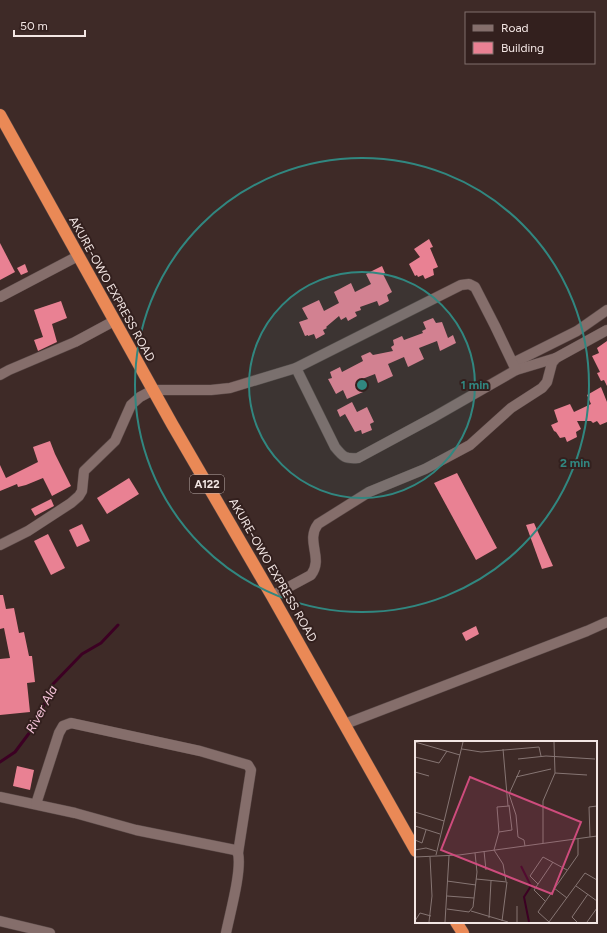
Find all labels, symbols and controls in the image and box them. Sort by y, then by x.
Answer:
scale bar [14,12,85,38]
legend [465,12,595,64]
text: 50 m [20,19,48,33]
text: Road [501,21,529,35]
text: Building [501,41,544,55]
street label: AKURE-OWO EXPRESS ROAD [66,214,158,364]
centre of rings [355,378,369,392]
text: 1 min [461,378,489,392]
text: 2 min [560,456,590,470]
road number: A122 [190,475,224,493]
street label: AKURE-OWO EXPRESS ROAD [226,496,320,644]
water label: River Ala [23,682,60,736]
inset map [415,741,597,923]

